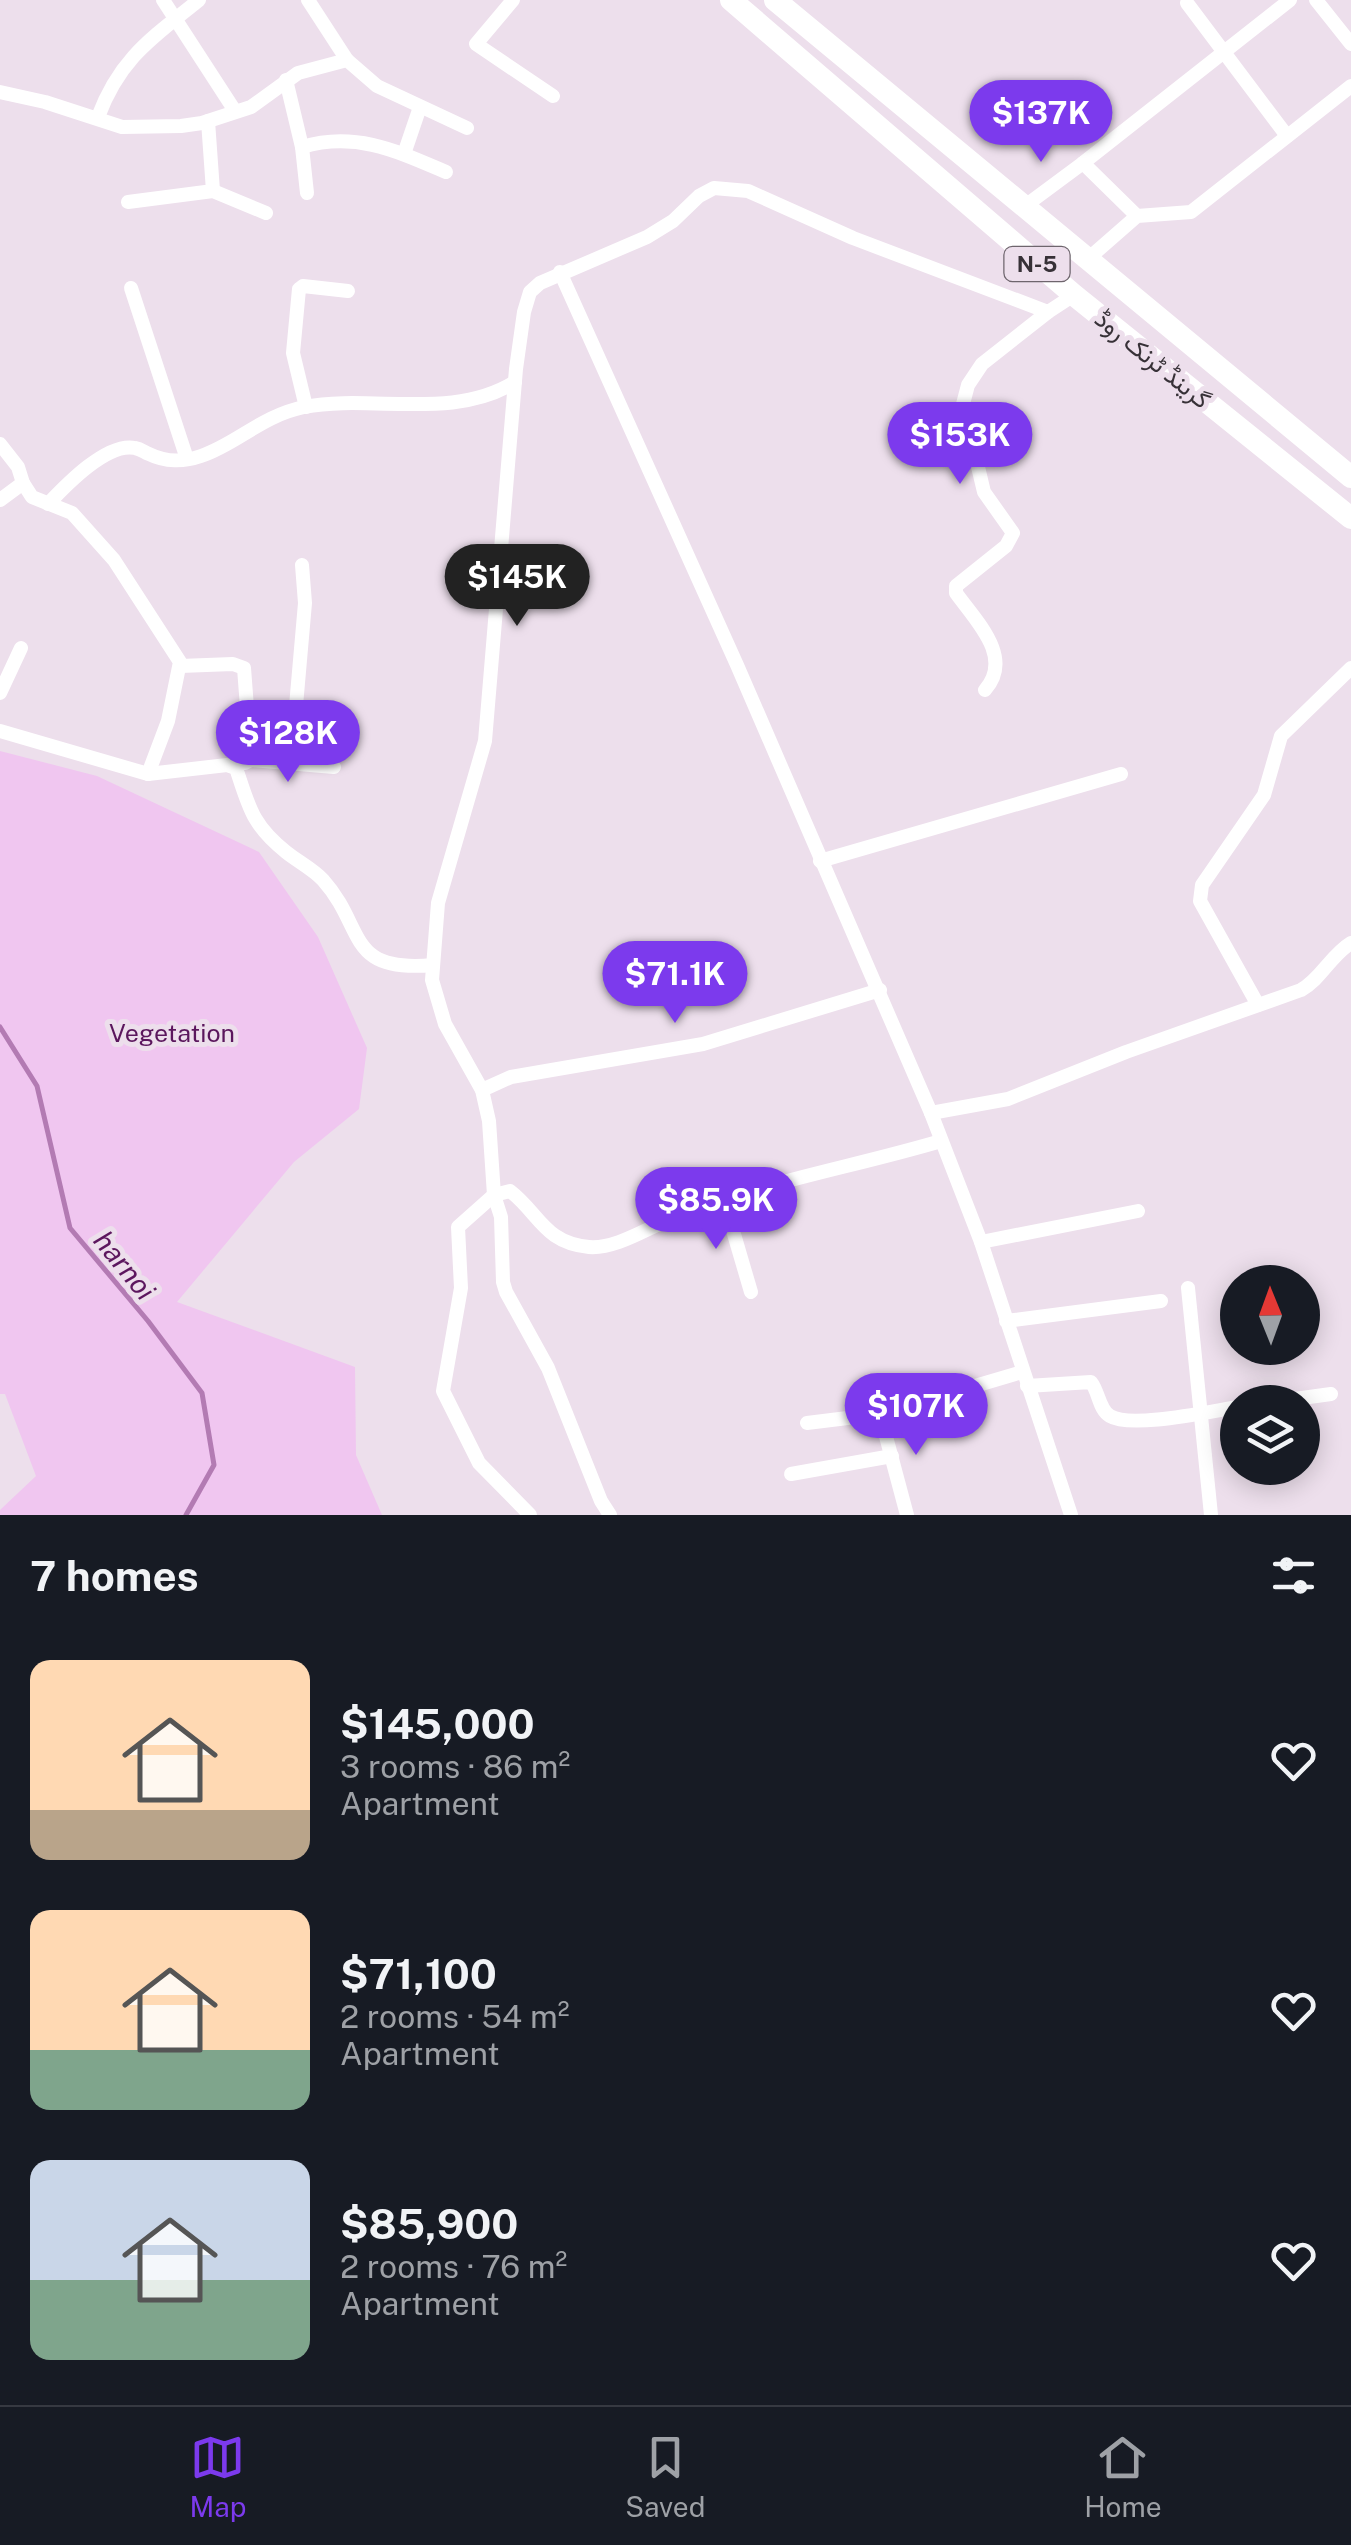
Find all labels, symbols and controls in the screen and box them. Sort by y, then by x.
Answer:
pin: $137K [971,80,1111,165]
text: $137K [991,94,1091,131]
road number: N-5 [1004,247,1070,281]
street label: گرینڈ ٹرنک روڈ [1089,303,1217,415]
pin: $153K [890,402,1030,487]
text: $153K [909,416,1011,453]
pin: $145K [447,544,587,629]
text: $145K [467,558,567,595]
pin: $128K [218,700,358,785]
text: $128K [238,714,338,751]
pin: $71.1K [594,941,756,1026]
text: $71.1K [624,955,726,992]
park label: Vegetation [109,1018,235,1048]
pin: $85.9K [635,1167,797,1252]
text: $85.9K [657,1181,775,1218]
water label: harnoi [87,1224,163,1306]
north arrow [1220,1265,1320,1365]
map controls [1220,1265,1320,1485]
pin: $107K [846,1373,986,1458]
button: layers [1220,1385,1320,1485]
text: $107K [867,1387,965,1424]
icon: filters [1266,1548,1321,1603]
text: 7 homes [30,1551,199,1600]
text: $145,000 [340,1699,535,1748]
icon: home [110,1700,230,1820]
icon: heart [1266,1733,1321,1788]
text: 3 rooms · 86 m² [340,1748,570,1785]
text: Apartment [340,1785,500,1822]
text: $71,100 [340,1949,497,1998]
icon: home [110,1950,230,2070]
icon: heart [1266,1983,1321,2038]
text: 2 rooms · 54 m² [340,1998,569,2035]
text: Apartment [340,2035,500,2072]
text: $85,900 [340,2199,518,2248]
icon: home [110,2200,230,2320]
icon: heart [1266,2233,1321,2288]
text: 2 rooms · 76 m² [340,2248,567,2285]
text: Apartment [340,2285,500,2322]
tab: Map [189,2430,246,2523]
tab: Saved [625,2430,705,2523]
tab: Home [1084,2430,1162,2523]

